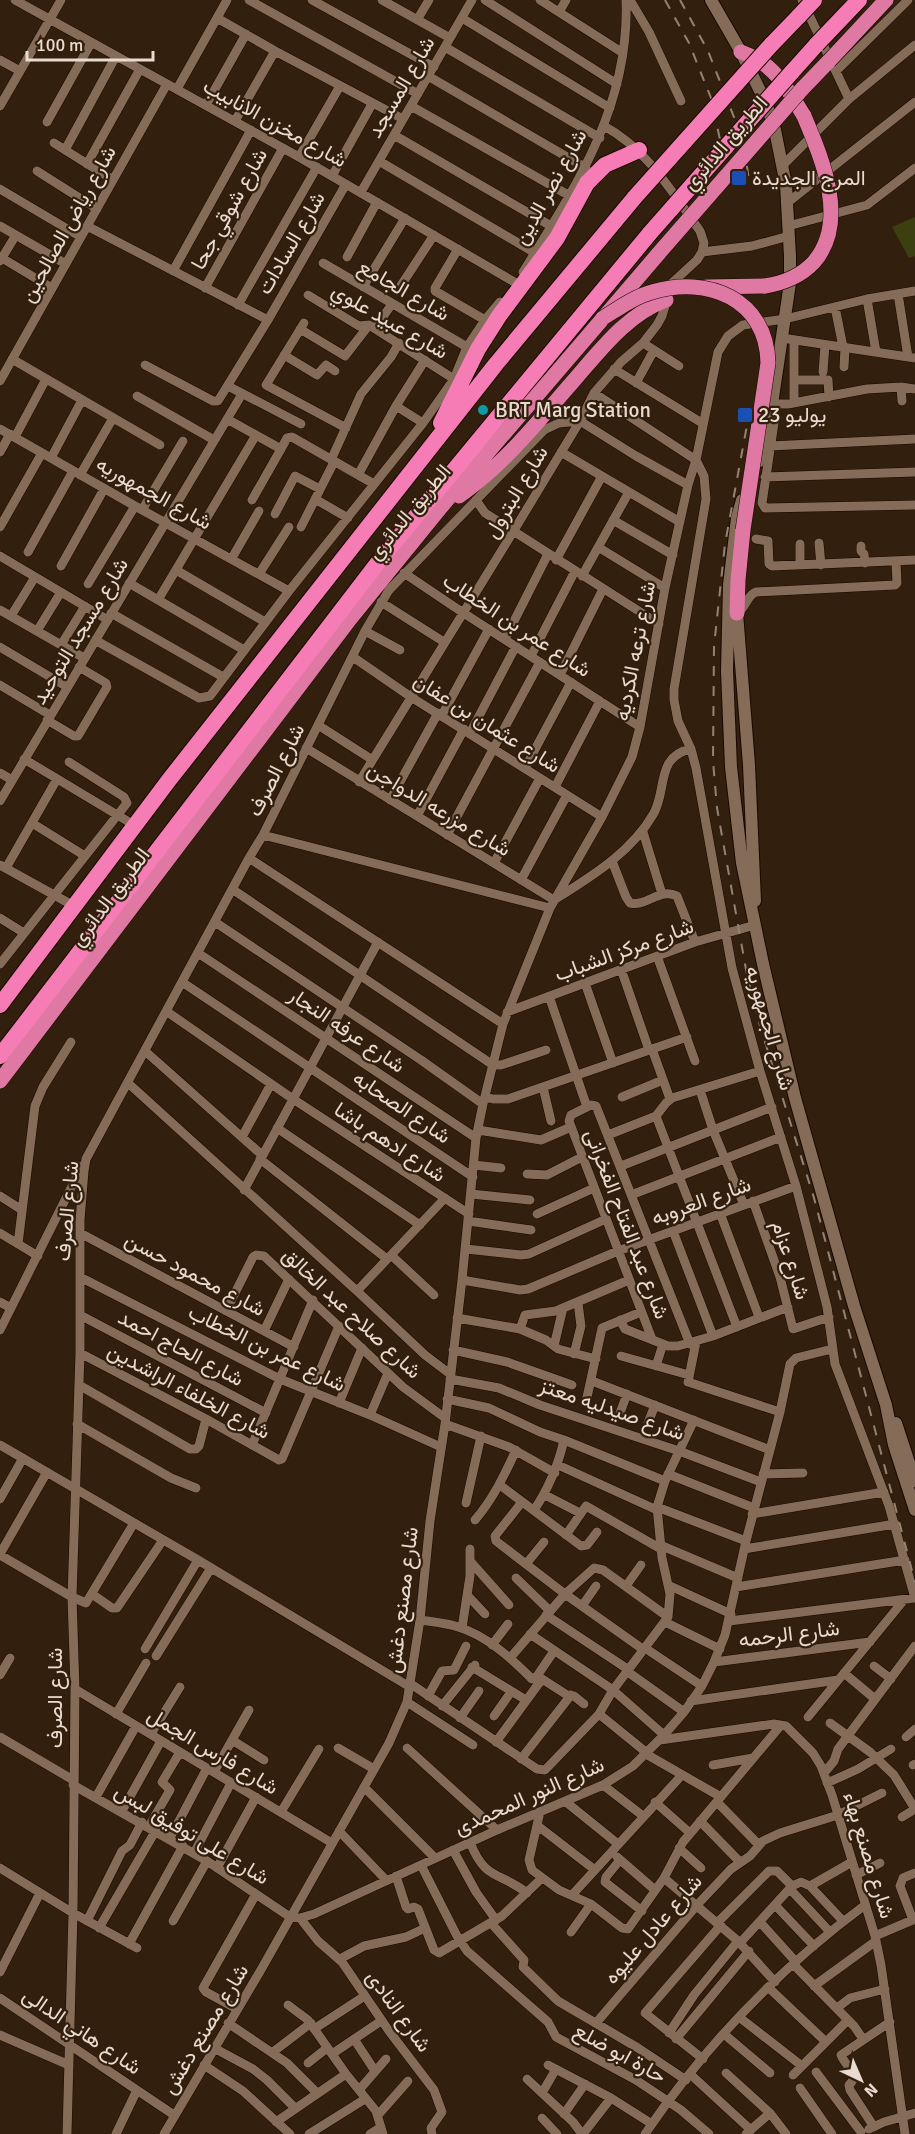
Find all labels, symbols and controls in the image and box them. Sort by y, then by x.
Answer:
scale bar [27,24,153,62]
street label: شارع المسجد [361,32,441,143]
text: 100 m [36,34,83,56]
street label: شارع مخزن الانابيب [198,73,351,174]
street label: الطريق الدائري [677,90,776,198]
street label: شارع نصر الدين [508,125,593,250]
street label: شارع رياض الصالحين [14,141,123,307]
street label: شارع شوقي جحا [185,144,276,276]
place label: المرج الجديدة [752,165,866,192]
marker: المرج الجديدة [730,169,748,187]
street label: شارع السادات [251,187,332,299]
street label: شارع الجامع [353,253,454,327]
street label: شارع عبيد علوي [325,277,453,368]
place label: BRT Marg Station [495,397,651,423]
place label: 23 يوليو [758,402,826,428]
marker: BRT Marg Station [476,403,490,417]
marker: 23 يوليو [736,406,754,424]
street label: شارع البترول [478,441,555,543]
street label: شارع الجمهوريه [91,450,217,536]
street label: الطريق الدائري [361,459,460,568]
street label: شارع مسجد التوحيد [26,553,135,710]
street label: شارع عمر بن الخطاب [437,567,596,684]
street label: شارع ترعه الكرديه [609,579,662,723]
street label: شارع عثمان بن عفان [408,667,565,780]
street label: شارع الصرف [242,719,311,821]
street label: شارع مزرعه الدواجن [362,756,516,863]
street label: الطريق الدائري [64,842,159,954]
street label: شارع مركز الشباب [551,913,697,988]
street label: شارع الجمهوريه [739,963,800,1094]
street label: شارع عرفه النجار [283,981,410,1079]
street label: شارع الصحابه [347,1065,456,1150]
street label: شارع ادهم باشا [329,1096,451,1189]
street label: شارع عبد الفتاح الفخرانى [578,1125,675,1323]
street label: شارع الصرف [50,1160,85,1262]
street label: شارع العروبه [648,1171,755,1232]
street label: شارع عزام [765,1217,816,1303]
street label: شارع محمود حسن [120,1226,270,1323]
street label: شارع صلاح عبد الخالق [276,1242,427,1385]
street label: شارع عمر بن الخطاب [184,1299,350,1398]
street label: شارع الحاج احمد [113,1304,248,1393]
street label: شارع الخلفاء الراشدين [103,1337,275,1446]
street label: شارع صيدليه معتز [535,1372,688,1447]
street label: شارع مصنع دغش [380,1525,425,1675]
street label: شارع الرحمه [737,1615,841,1654]
street label: شارع الصرف [42,1648,69,1748]
street label: شارع فارس الجمل [142,1702,283,1801]
street label: شارع النور المحمدى [450,1751,608,1842]
street label: شارع على توفيق لبس [109,1778,274,1891]
street label: شارع مصنع بهاء [836,1789,901,1922]
street label: شارع عادل عليوه [598,1869,708,1990]
street label: شارع مصنع دغش [156,1959,255,2099]
street label: شارع النادى [360,1965,438,2058]
street label: شارع هاني الدالى [15,1982,146,2084]
street label: حارة ابو ضلع [569,2017,671,2090]
north arrow [831,2050,891,2110]
text: N [860,2079,882,2101]

